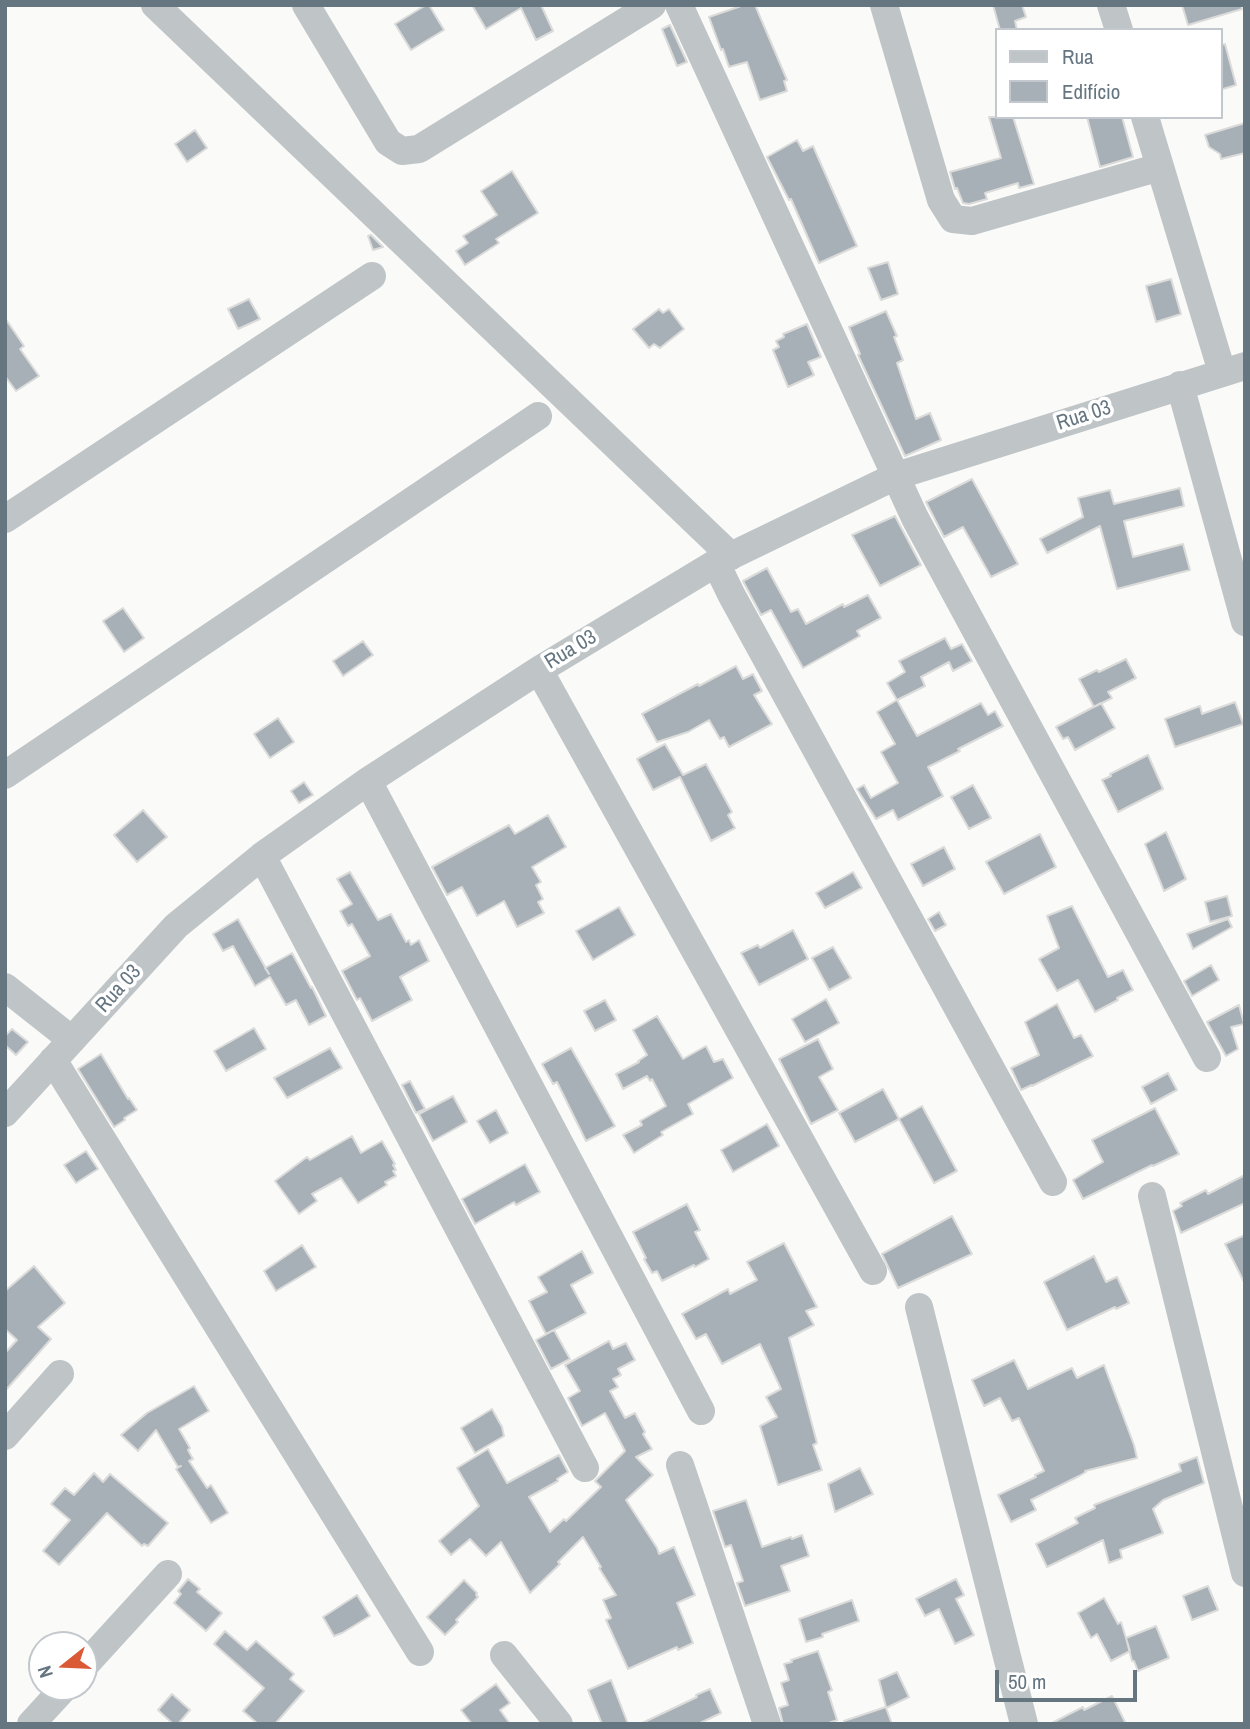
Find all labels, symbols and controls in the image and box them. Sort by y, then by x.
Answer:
legend [995,28,1222,119]
text: Rua [1062,42,1094,71]
text: Edifício [1062,77,1120,106]
street label: Rua 03 [1054,395,1114,437]
street label: Rua 03 [541,625,601,675]
street label: Rua 03 [91,960,147,1018]
north arrow [28,1631,98,1701]
scale bar [998,1656,1140,1700]
text: N [31,1663,59,1681]
text: 50 m [1008,1667,1046,1696]

